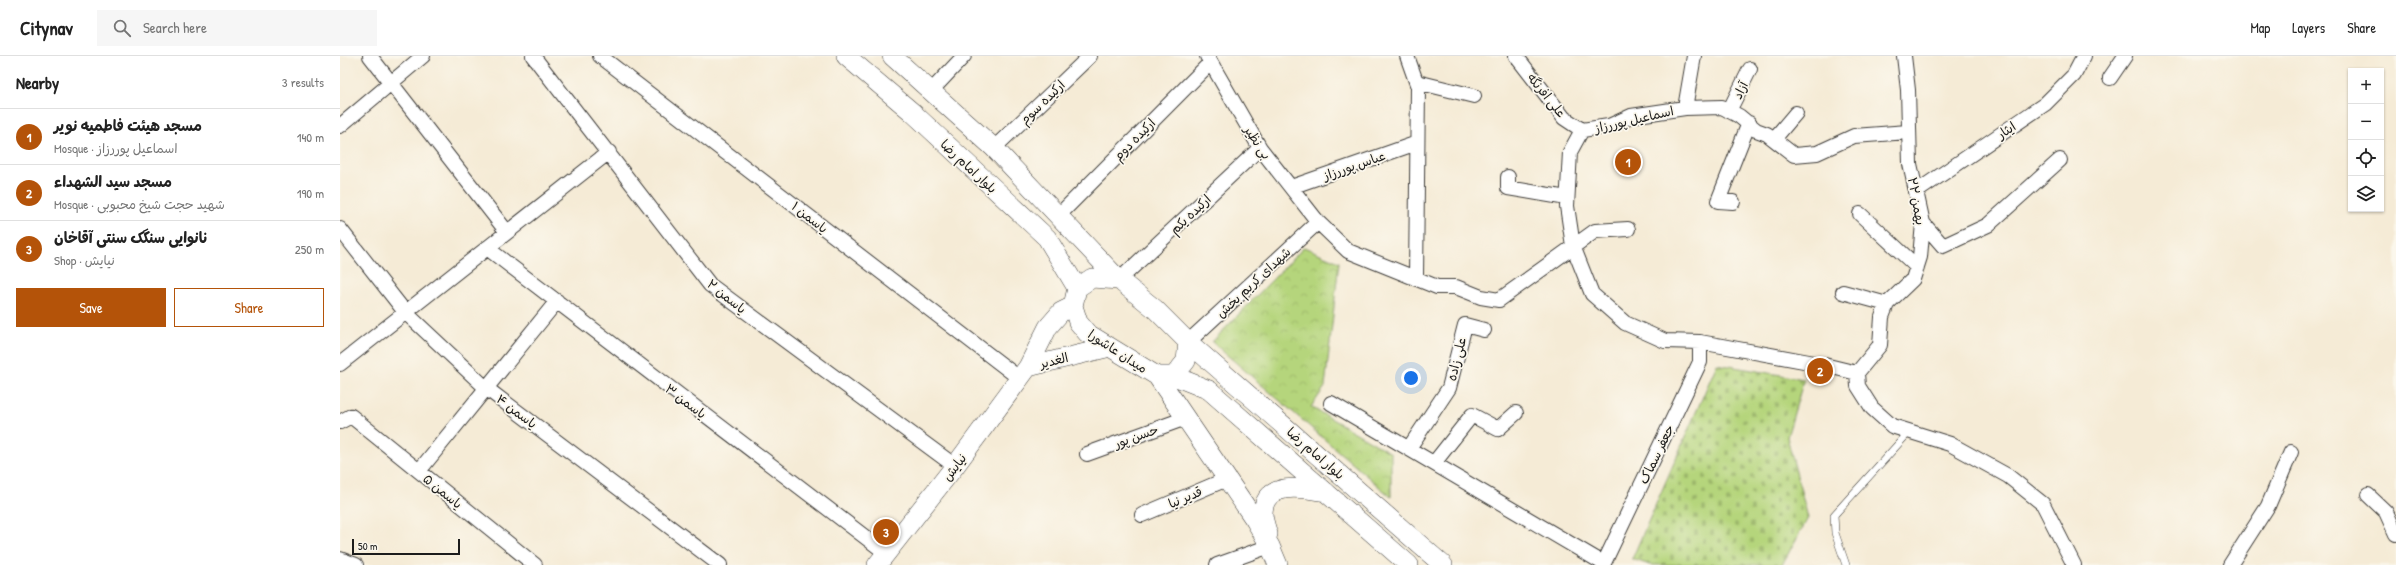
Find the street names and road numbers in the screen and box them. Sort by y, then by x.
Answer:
street label: علی افرنگه [1523,69,1570,122]
street label: ارکیده سوم [1015,76,1070,130]
street label: آزاد [1728,77,1752,102]
street label: اسماعیل پوررزاز [1592,101,1675,137]
street label: ارکیده دوم [1109,114,1161,166]
street label: ایثار [1992,117,2019,143]
street label: بی نظیر [1239,121,1276,163]
street label: بلوار امام رضا [935,135,1001,198]
street label: عباس پوررزاز [1319,146,1388,184]
street label: ۲۲ بهمن [1904,176,1930,226]
street label: ارکیده یکم [1165,190,1216,239]
street label: یاسمن ۱ [788,197,832,237]
street label: شهدای کریم بخش [1212,243,1296,323]
street label: یاسمن ۲ [703,275,751,317]
street label: میدان عاشورا [1085,325,1151,377]
street label: علی زاده [1442,335,1471,383]
street label: الغدیر [1037,348,1070,372]
street label: یاسمن ۳ [661,379,711,423]
street label: یاسمن ۴ [493,390,541,432]
street label: حسن پور [1110,420,1161,453]
street label: جعفر سماک [1634,421,1678,487]
street label: بلوار امام رضا [1282,423,1349,485]
street label: نیایش [938,450,970,484]
street label: یاسمن ۵ [419,469,467,513]
street label: قدیر نیا [1165,482,1205,512]

